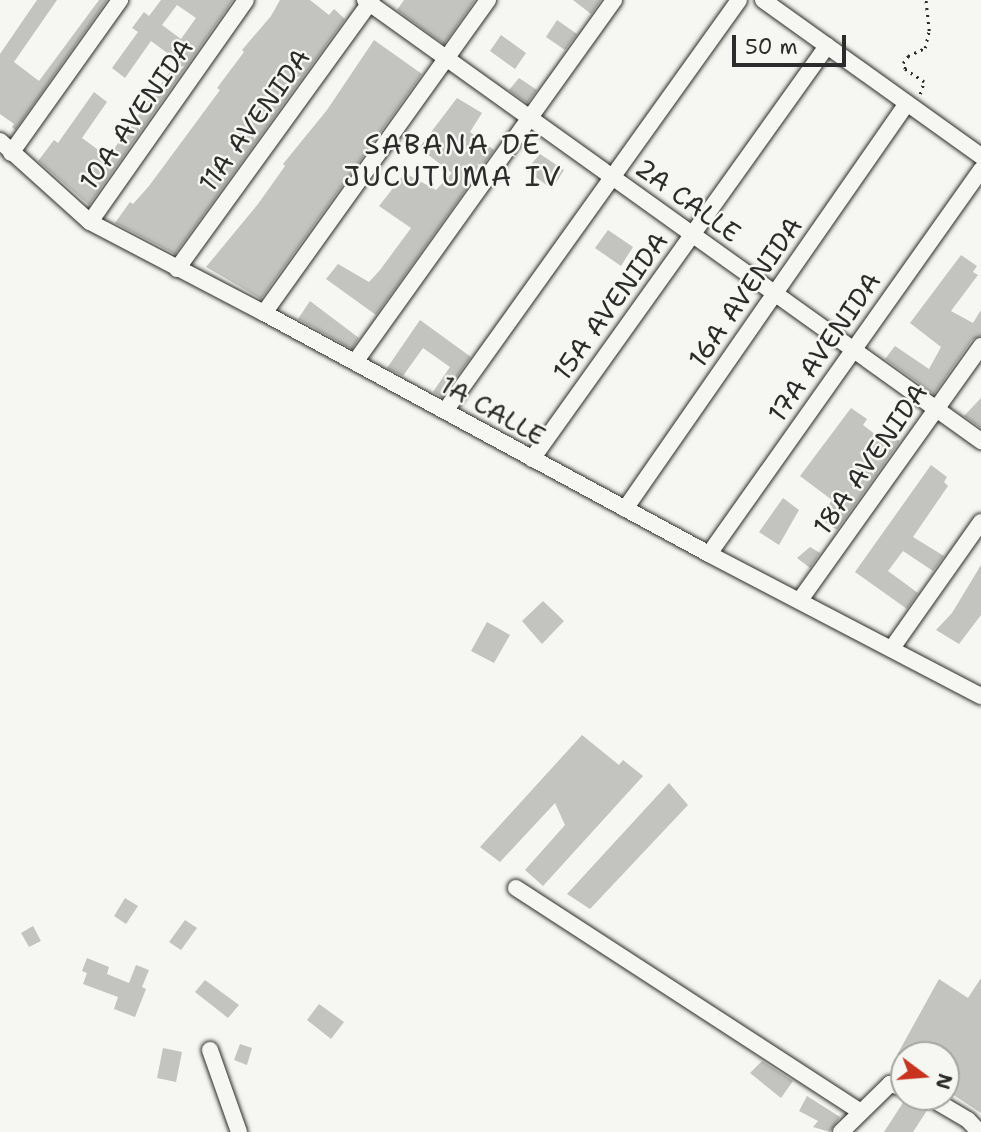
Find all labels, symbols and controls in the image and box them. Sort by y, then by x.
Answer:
scale bar [736,21,850,65]
street label: 10A AVENIDA [72,33,200,195]
text: 50 m [745,33,798,61]
street label: 11A AVENIDA [192,43,316,197]
district label: SABANA DE JUCUTUMA IV [345,127,561,193]
street label: 2A CALLE [629,151,747,249]
street label: 16A AVENIDA [682,211,808,373]
street label: 15A AVENIDA [546,226,674,386]
street label: 17A AVENIDA [761,266,887,428]
street label: 1A CALLE [435,368,551,452]
street label: 18A AVENIDA [806,377,934,541]
north arrow [890,1041,960,1111]
text: N [930,1071,958,1092]

